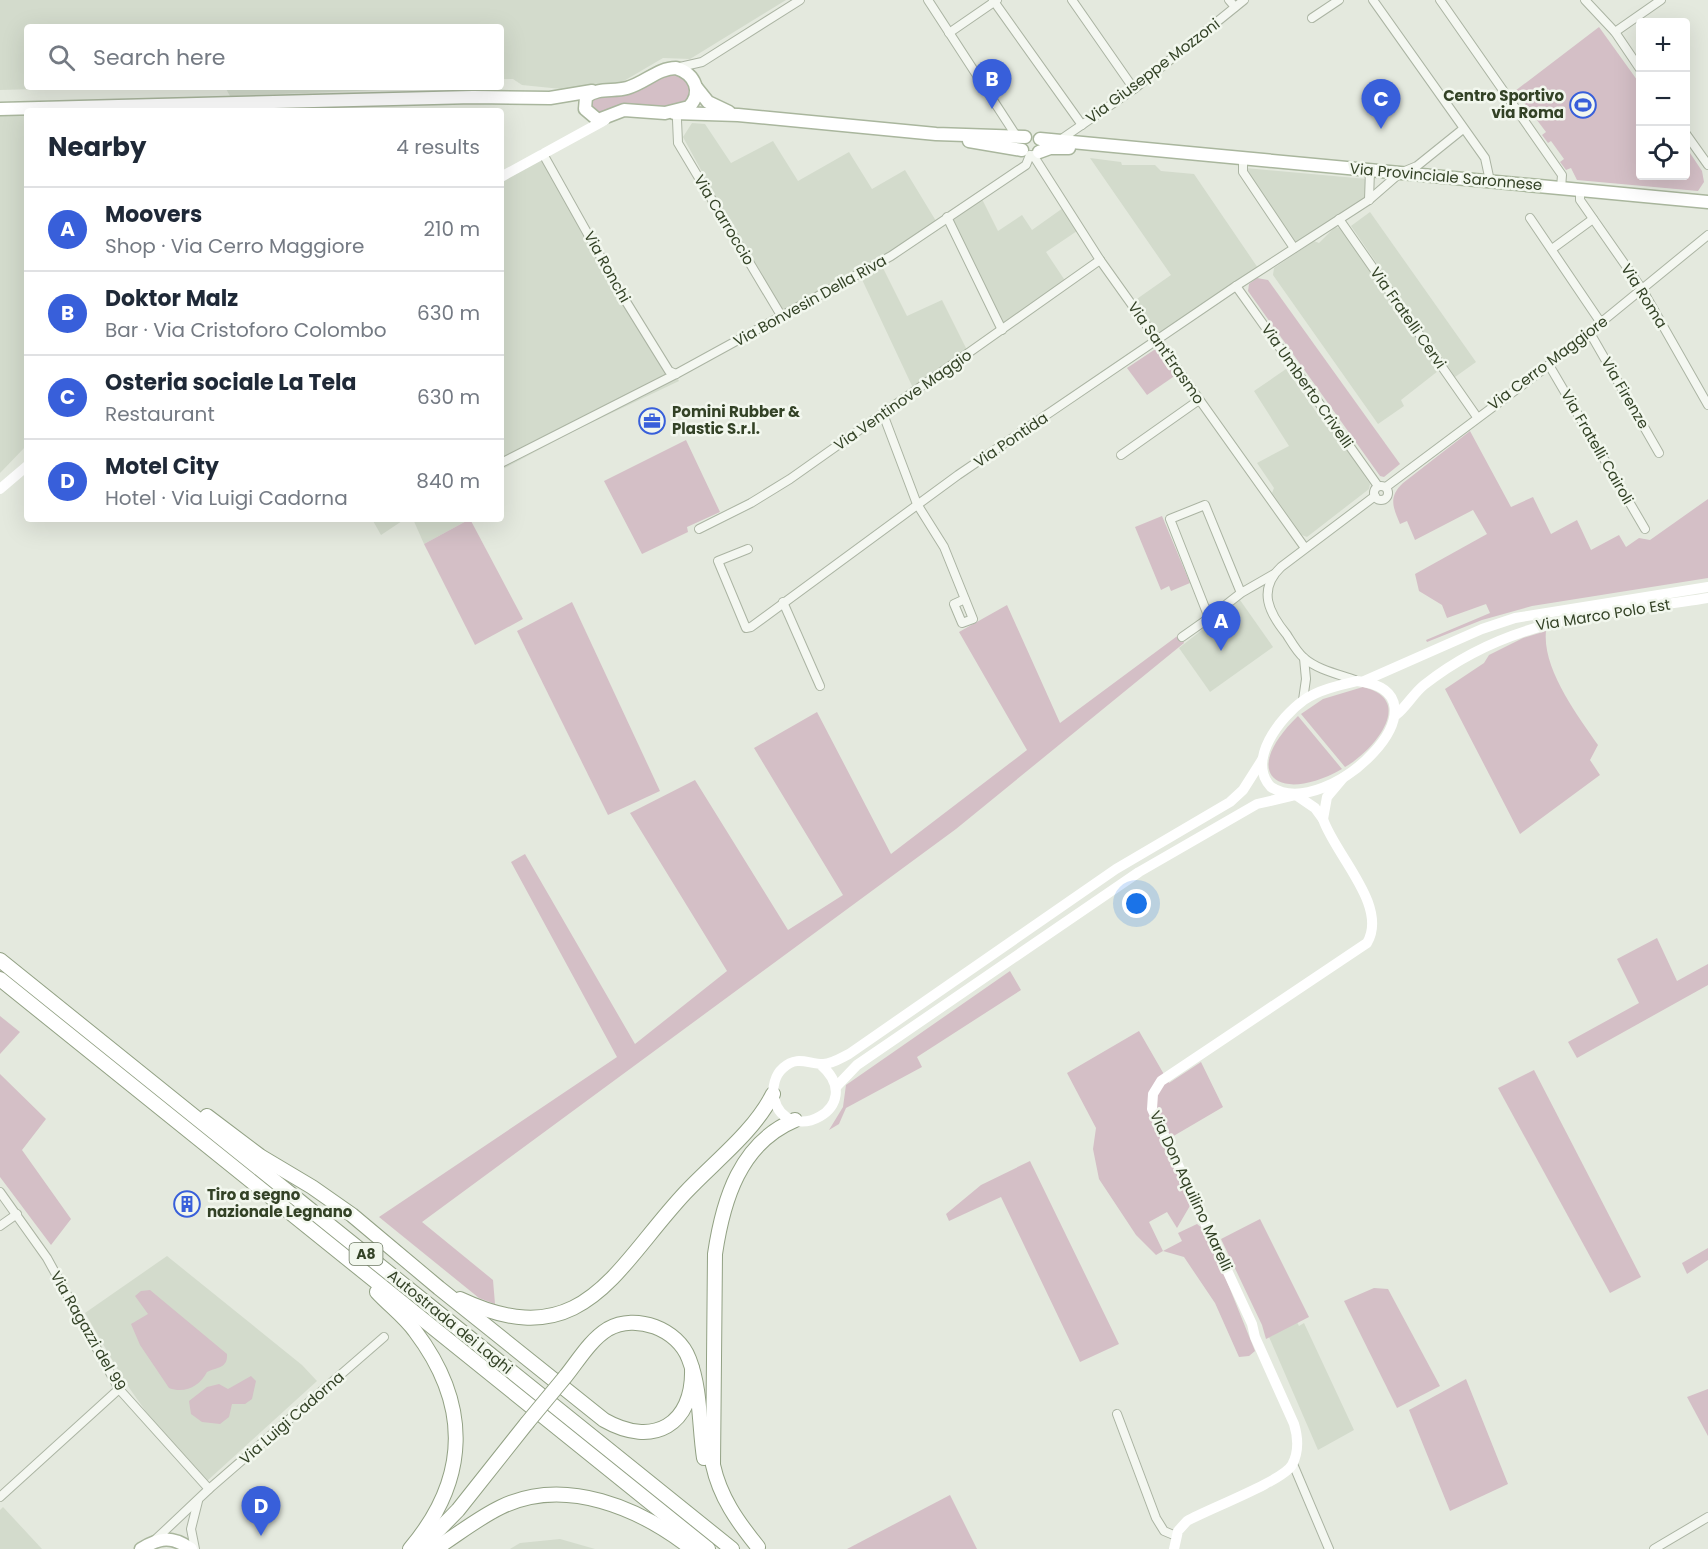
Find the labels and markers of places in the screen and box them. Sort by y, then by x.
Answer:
pin: B [972,60,1012,109]
pin: C [1362,80,1400,129]
place label: Centro Sportivo via Roma [1443,85,1564,123]
sports icon: Centro Sportivo via Roma [1568,90,1598,120]
place label: Pomini Rubber & Plastic S.r.l. [672,401,800,439]
office icon: Pomini Rubber & Plastic S.r.l. [637,406,667,436]
pin: A [1202,602,1240,651]
place label: Tiro a segno nazionale Legnano [207,1184,353,1222]
building icon: Tiro a segno nazionale Legnano [172,1189,202,1219]
pin: D [242,1486,280,1536]

